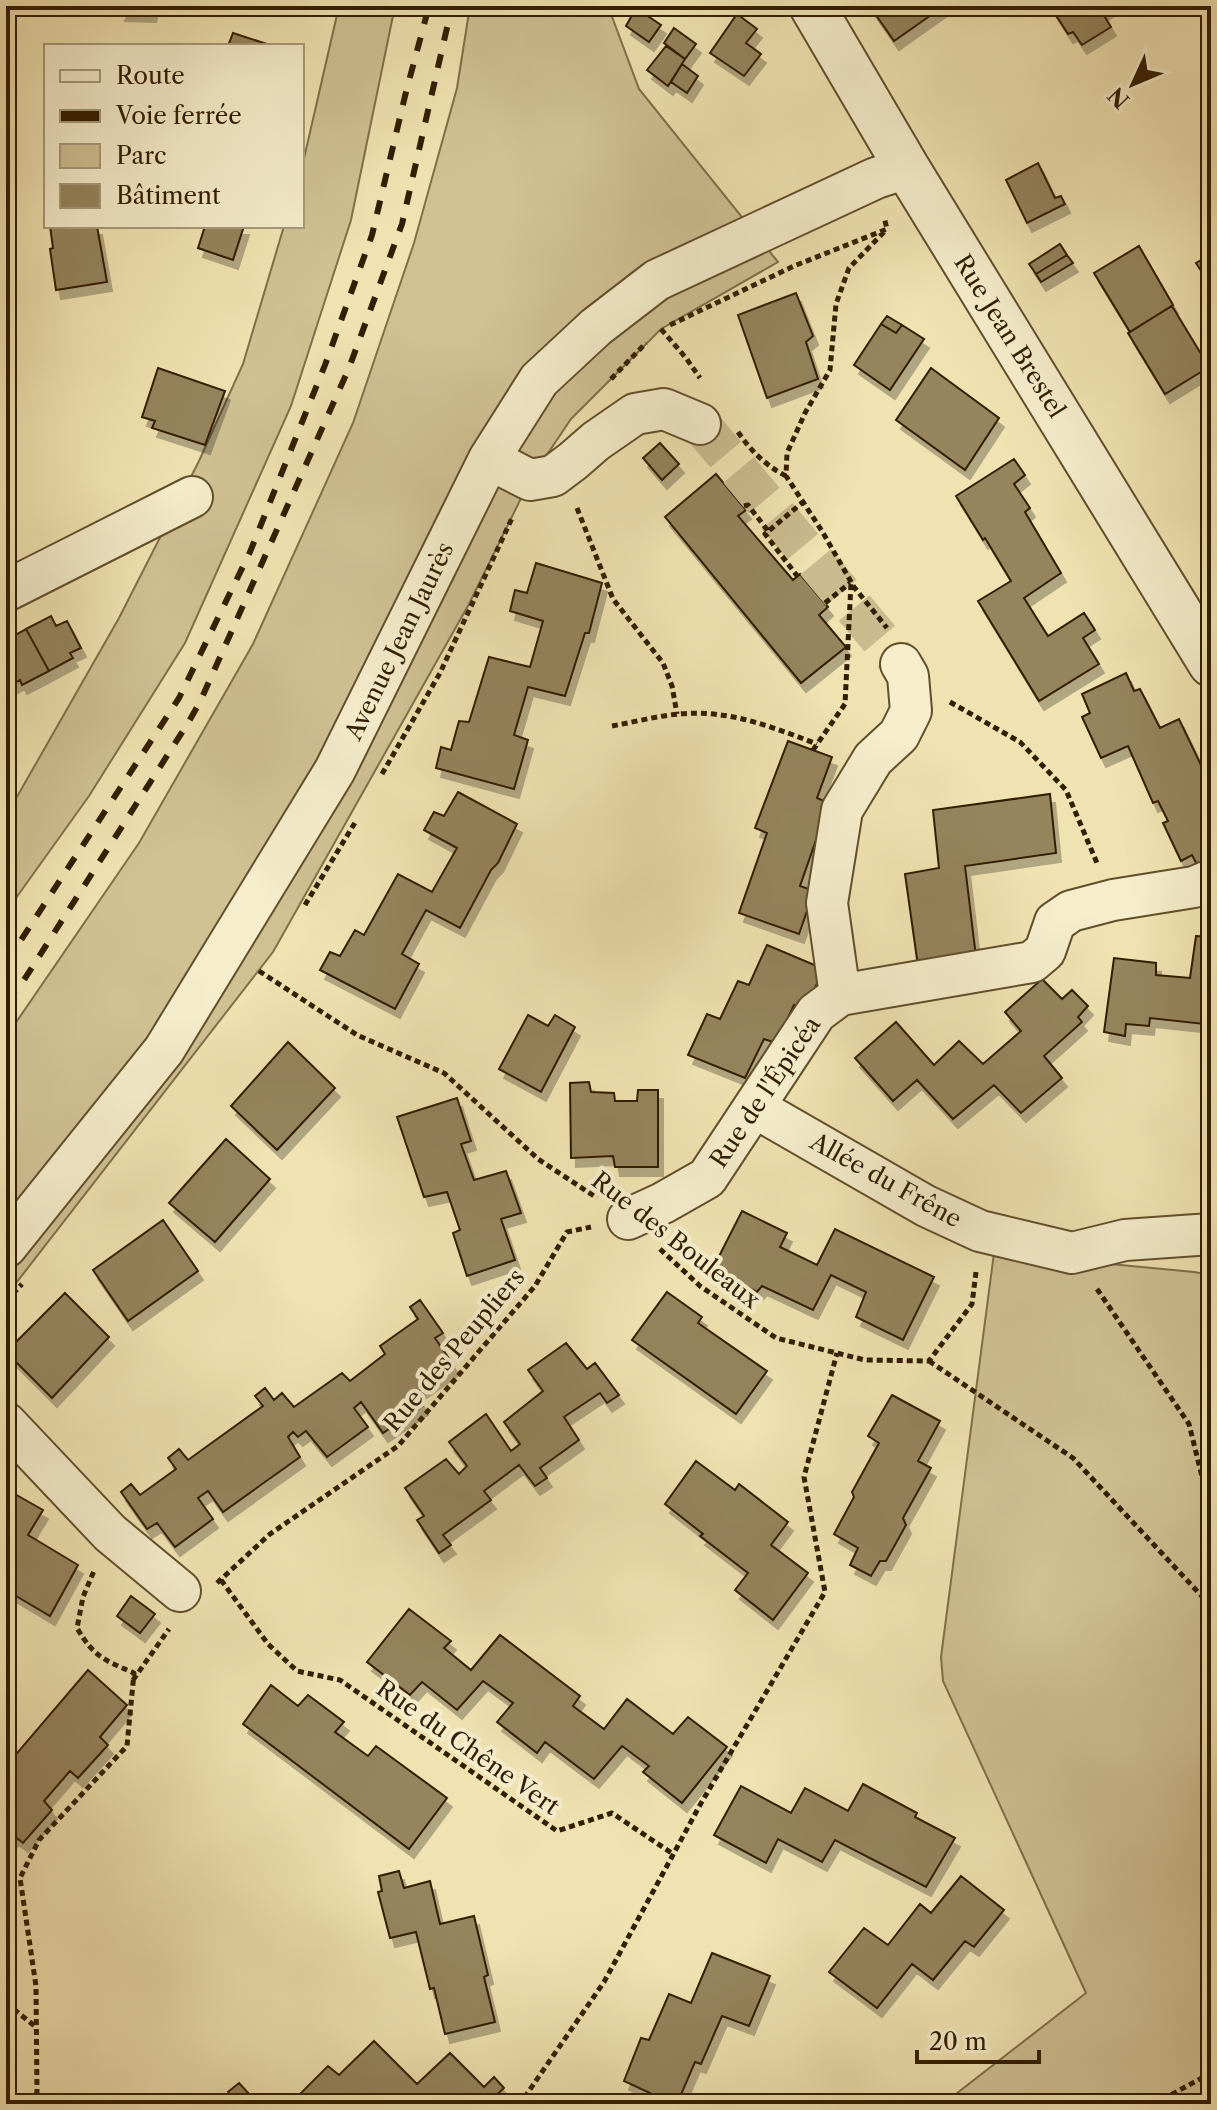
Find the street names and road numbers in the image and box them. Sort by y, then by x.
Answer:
street label: Rue Jean Brestel [948,249,1072,423]
street label: Avenue Jean Jaurès [338,537,460,746]
street label: Rue de l'Épicéa [704,1011,826,1173]
street label: Allée du Frêne [804,1126,967,1233]
street label: Rue des Bouleaux [586,1165,766,1315]
street label: Rue des Peupliers [377,1263,531,1437]
street label: Rue du Chêne Vert [371,1673,565,1821]

